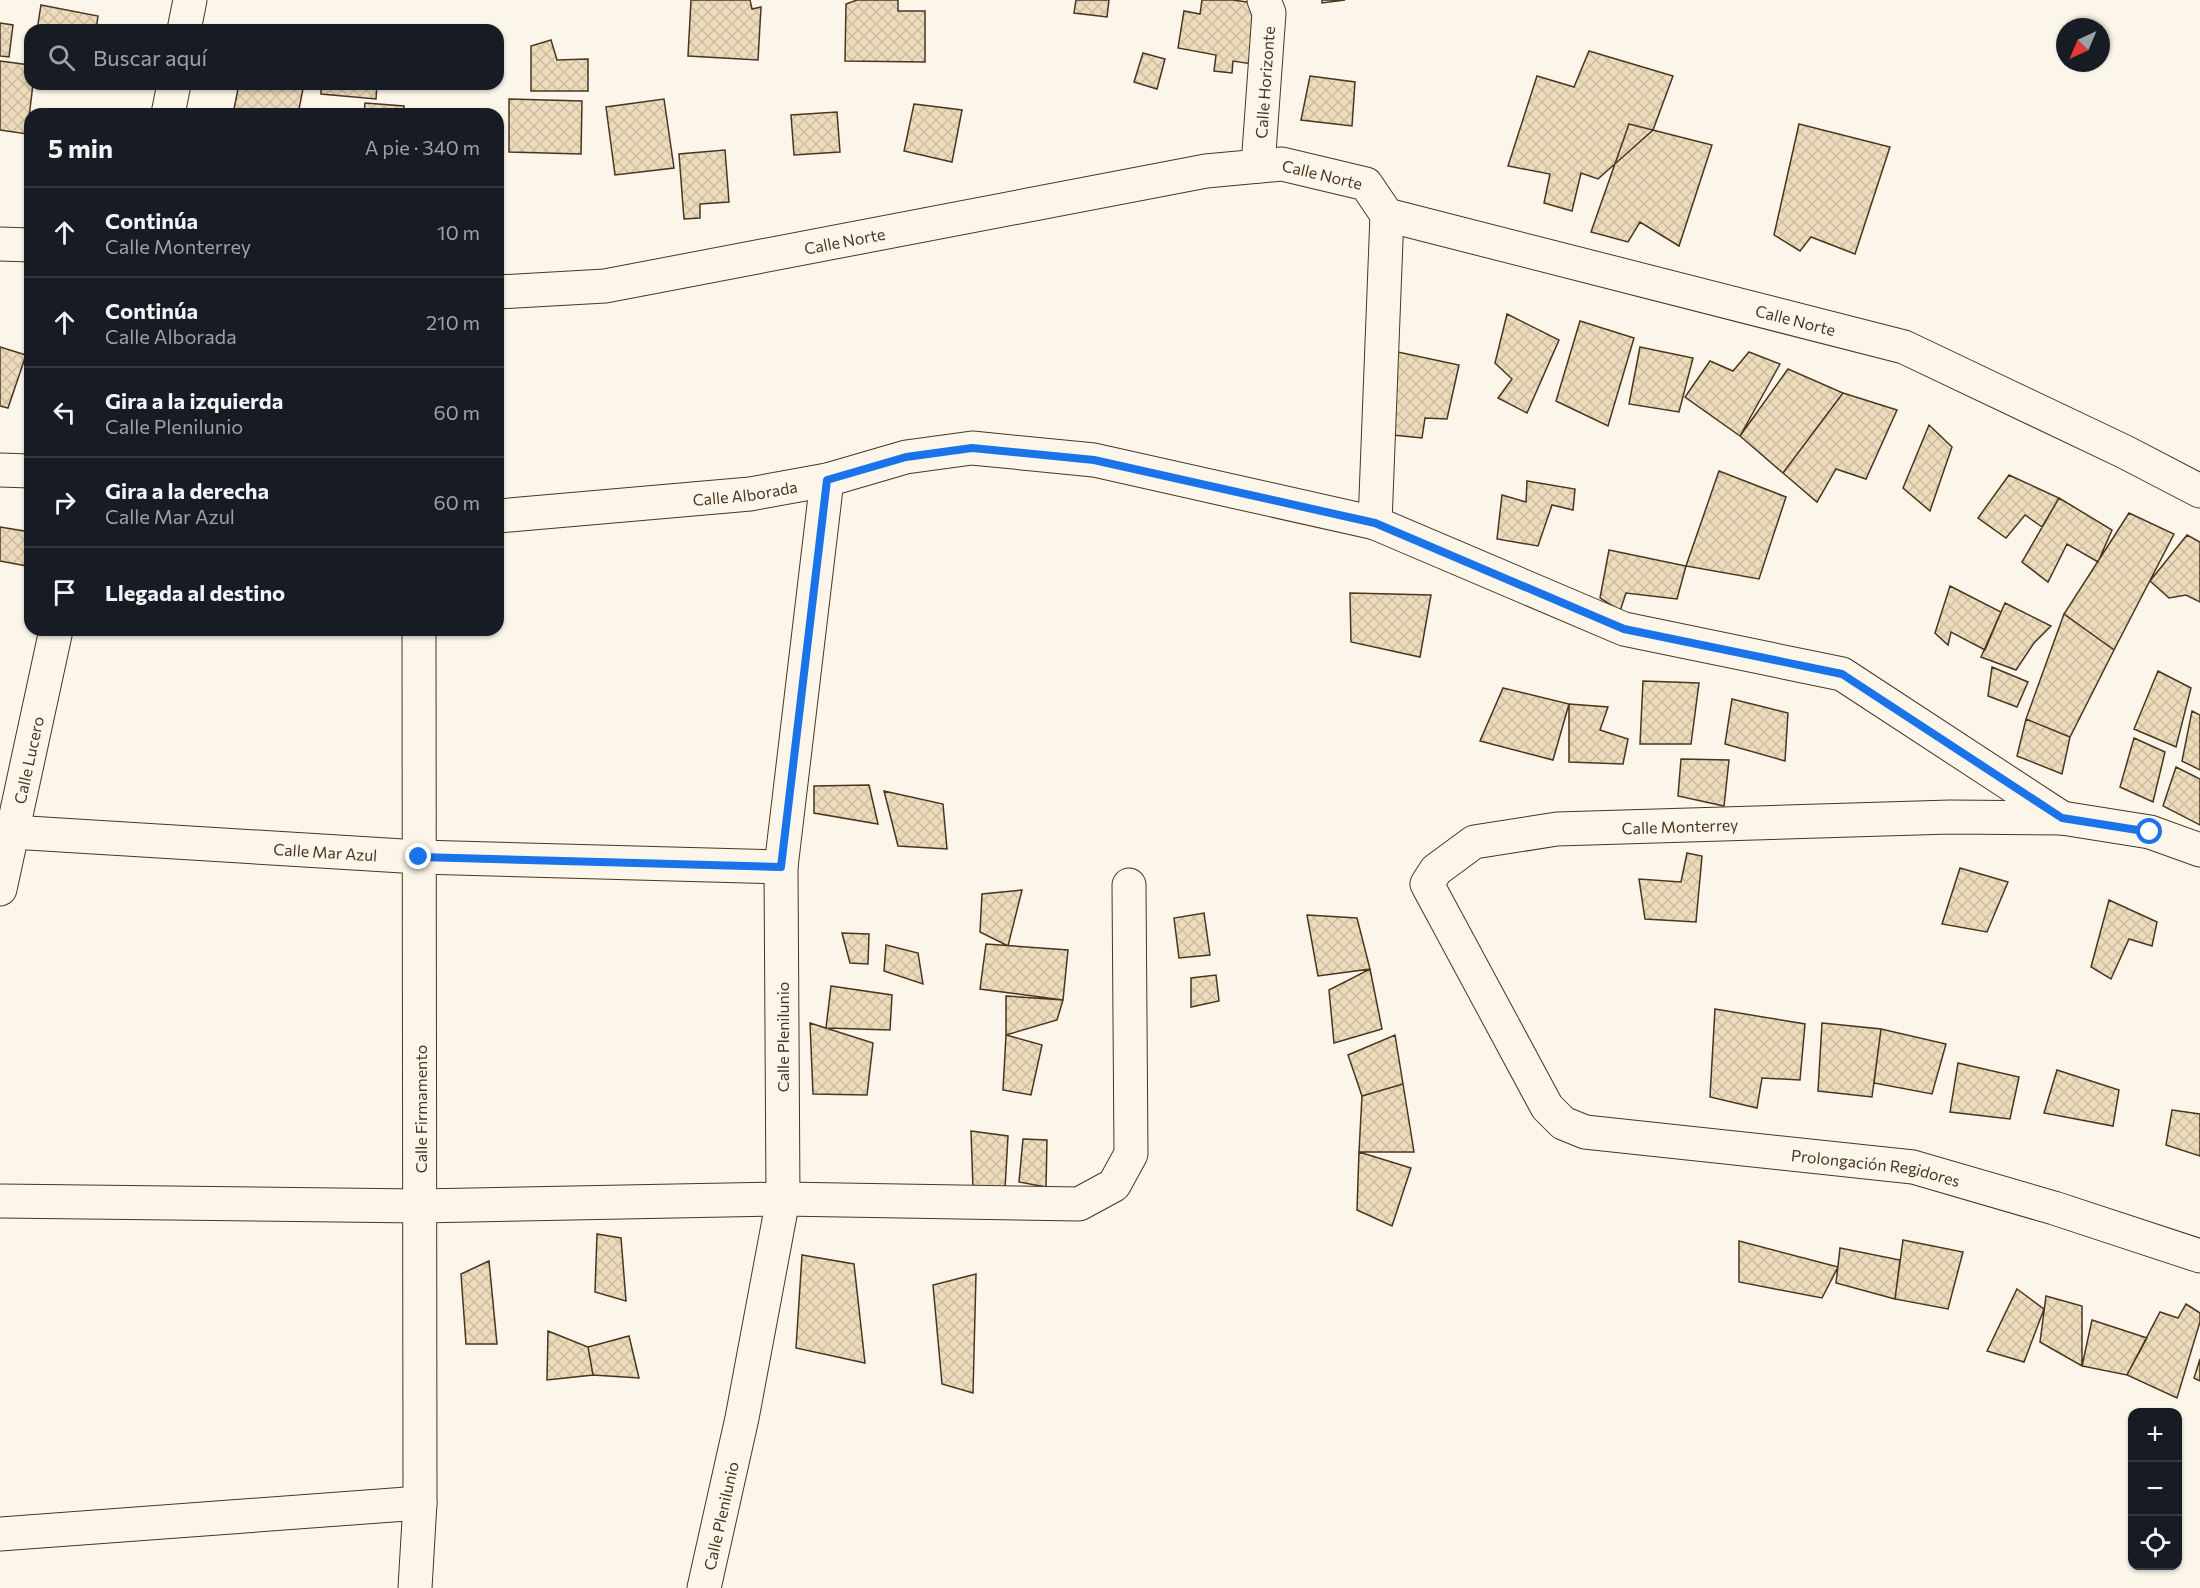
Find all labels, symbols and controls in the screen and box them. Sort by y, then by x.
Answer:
north arrow [2056,18,2110,72]
search box [24,24,504,90]
street label: Calle Horizonte [1251,25,1278,139]
icon: search [45,41,78,74]
text: Buscar aquí [93,44,207,71]
text: 5 min [48,132,113,163]
text: A pie · 340 m [365,135,480,159]
street label: Calle Norte [1280,155,1365,192]
text: Continúa [105,207,198,234]
icon: ahead [48,216,81,249]
text: 10 m [437,220,480,244]
street label: Calle Norte [802,223,887,257]
text: Calle Monterrey [105,234,251,258]
text: Continúa [105,297,198,324]
street label: Calle Norte [1754,300,1838,339]
icon: ahead [48,306,81,339]
text: 210 m [426,310,480,334]
text: Calle Alborada [105,324,237,348]
text: Gira a la izquierda [105,387,283,414]
icon: left [48,396,81,429]
text: 60 m [434,400,480,424]
text: Calle Plenilunio [105,414,243,438]
street label: Calle Alborada [692,476,799,508]
text: Gira a la derecha [105,477,269,504]
icon: right [48,486,81,519]
text: 60 m [434,490,480,514]
text: Calle Mar Azul [105,504,235,528]
icon: arrive [48,576,81,609]
text: Llegada al destino [105,579,285,606]
street label: Calle Lucero [9,714,47,806]
street label: Calle Monterrey [1621,814,1739,838]
route start [2136,818,2162,844]
street label: Calle Mar Azul [273,839,378,864]
route end [405,843,431,869]
street label: Calle Plenilunio [773,982,792,1092]
street label: Calle Firmamento [411,1045,430,1173]
street label: Prolongación Regidores [1790,1145,1963,1190]
map controls [2128,1408,2182,1570]
button: + [2128,1408,2182,1462]
street label: Calle Plenilunio [699,1460,741,1572]
button: − [2128,1462,2182,1516]
button: locate [2128,1516,2182,1570]

